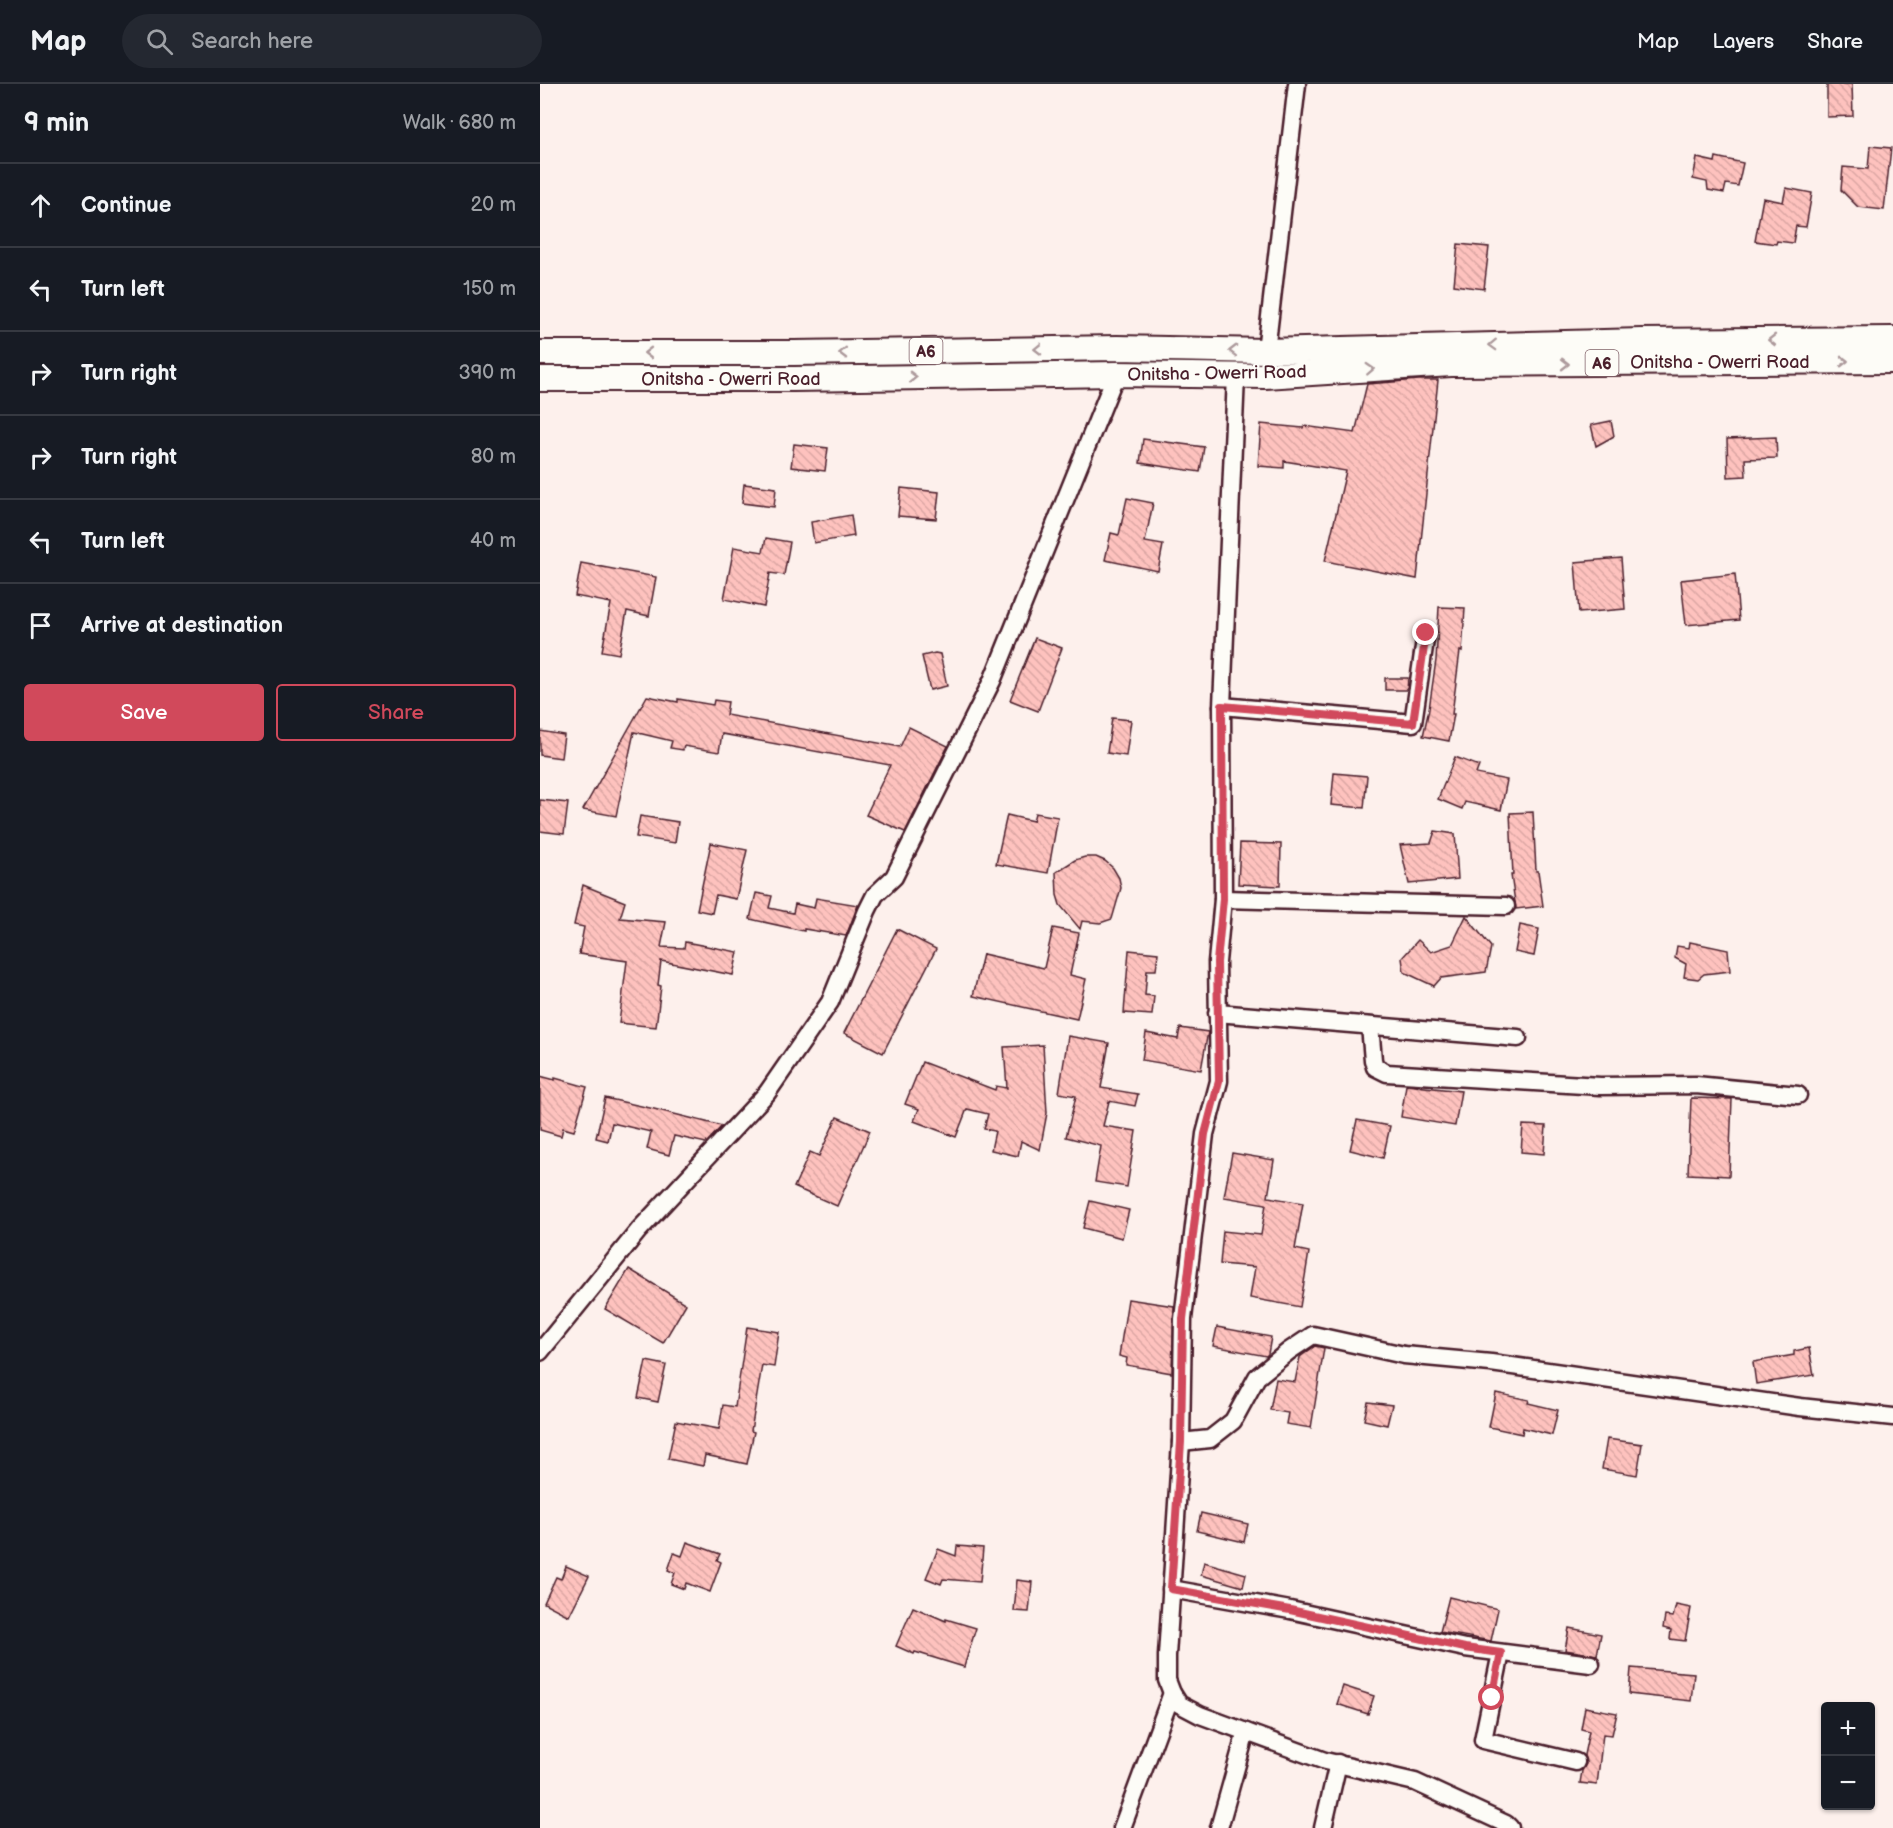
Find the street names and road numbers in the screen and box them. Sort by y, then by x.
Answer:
road number: A6 [910,338,942,364]
road number: A6 [1586,350,1618,376]
street label: Onitsha - Owerri Road [1630,352,1810,373]
street label: Onitsha - Owerri Road [1127,361,1307,386]
street label: Onitsha - Owerri Road [641,369,821,390]

